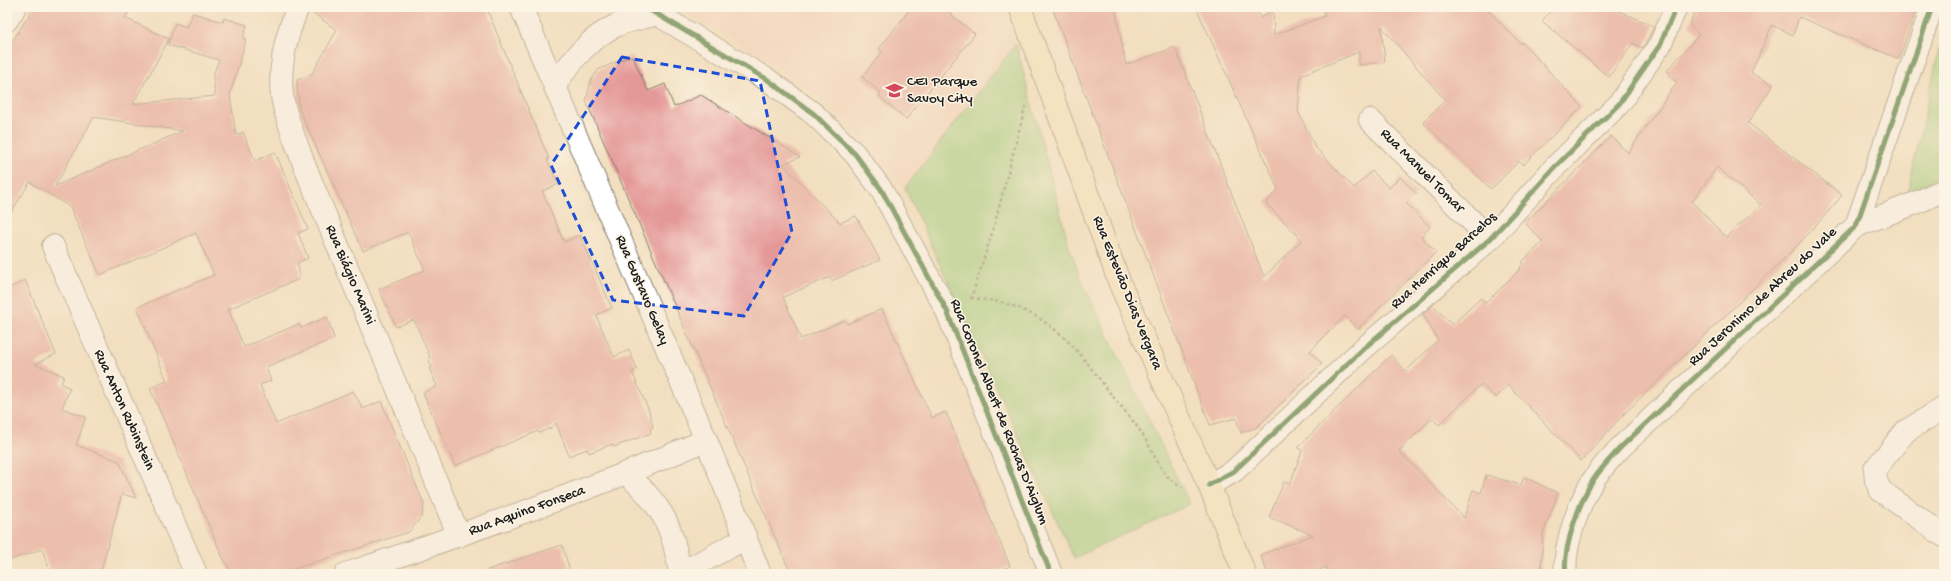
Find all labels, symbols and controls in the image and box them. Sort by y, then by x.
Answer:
place label: CEI Parque Savoy City [907,73,978,108]
school or university icon: CEI Parque Savoy City [884,81,904,101]
street label: Rua Manuel Tomar [1376,125,1469,218]
street label: Rua Henrique Barcelos [1387,208,1501,313]
street label: Rua Estevão Dias Vergara [1088,214,1166,373]
street label: Rua Biágio Marini [321,222,379,328]
street label: Rua Jeronimo de Abreu do Vale [1685,223,1841,371]
street label: Rua Gustavo Gelay [611,232,673,348]
street label: Rua Coronel Albert de Rochas D'Aiglum [945,297,1053,528]
street label: Rua Anton Rubinstein [89,347,159,473]
street label: Rua Aquino Fonseca [466,481,588,540]

